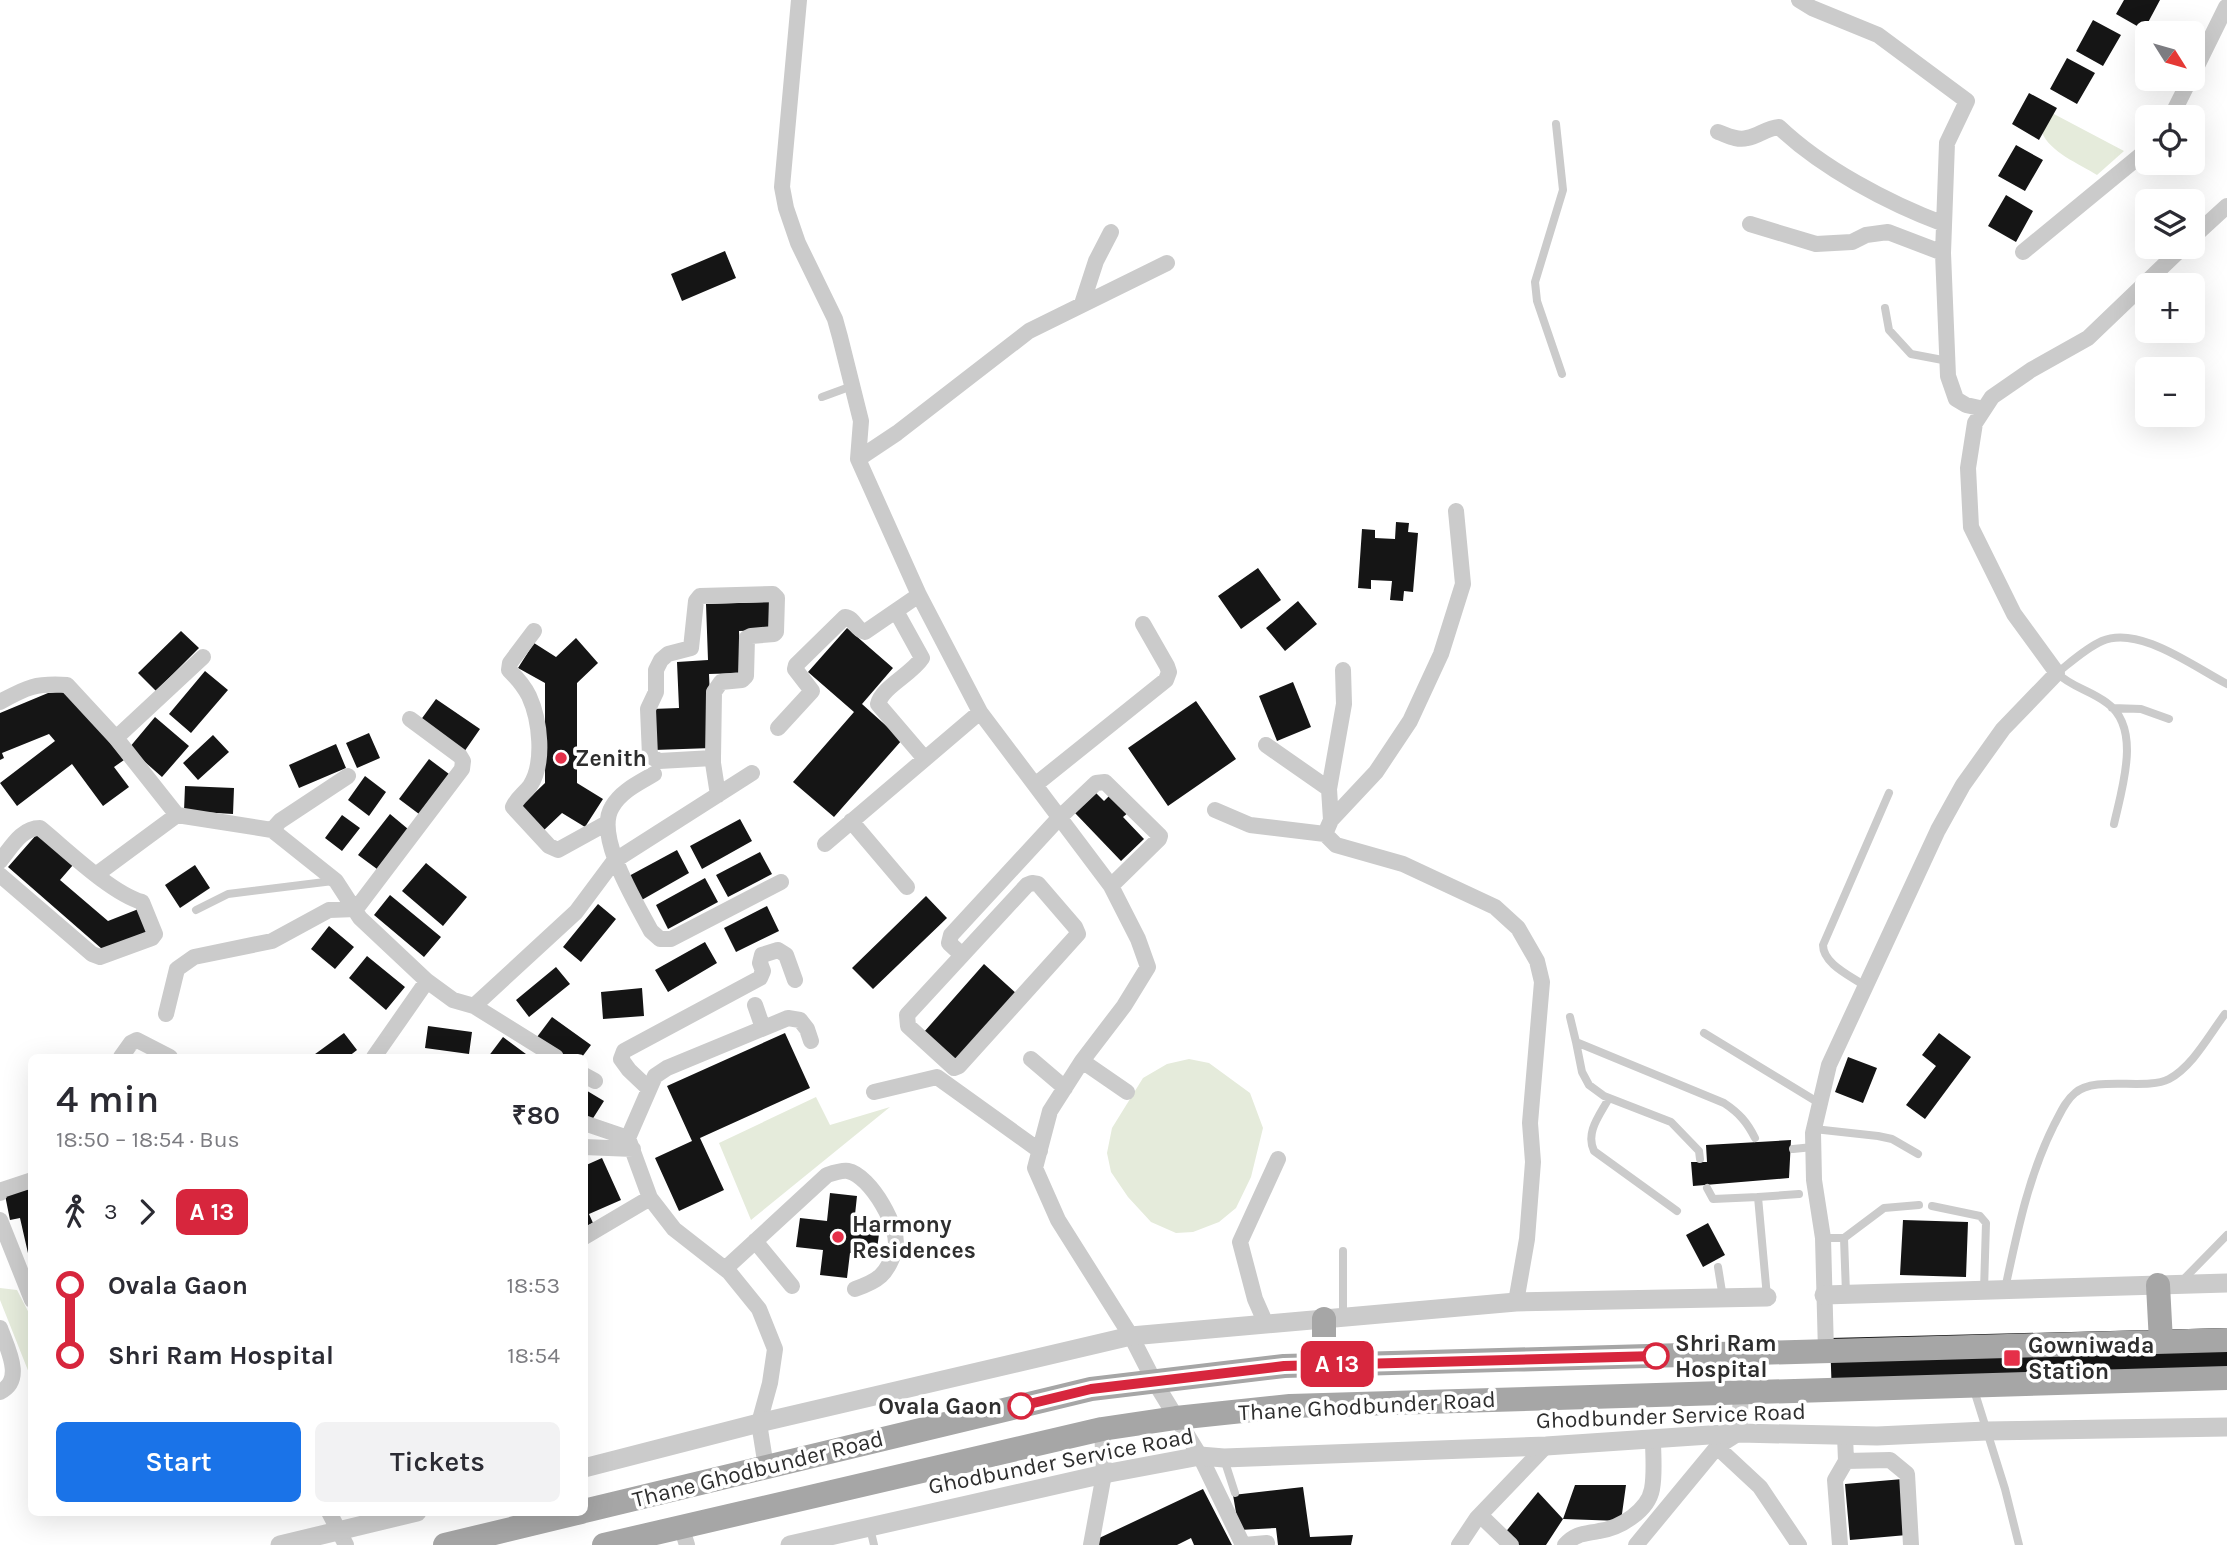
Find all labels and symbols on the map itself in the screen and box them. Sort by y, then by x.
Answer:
north arrow [2135,21,2205,91]
place label: Zenith [575,745,647,772]
marker: Zenith [553,750,569,766]
place label: Harmony Residences [852,1211,976,1264]
marker: Harmony Residences [830,1229,846,1245]
place label: Shri Ram Hospital [1675,1330,1776,1383]
place label: Gowniwada Station [2028,1332,2154,1385]
line badge: A 13 [1288,1341,1386,1387]
marker: Shri Ram Hospital [1643,1343,1669,1369]
marker: Gowniwada Station [2002,1348,2022,1368]
street label: Thane Ghodbunder Road [1238,1386,1496,1426]
place label: Ovala Gaon [878,1393,1002,1420]
marker: Ovala Gaon [1008,1393,1034,1419]
street label: Ghodbunder Service Road [1536,1398,1806,1434]
street label: Ghodbunder Service Road [926,1422,1196,1500]
street label: Thane Ghodbunder Road [630,1425,886,1513]

